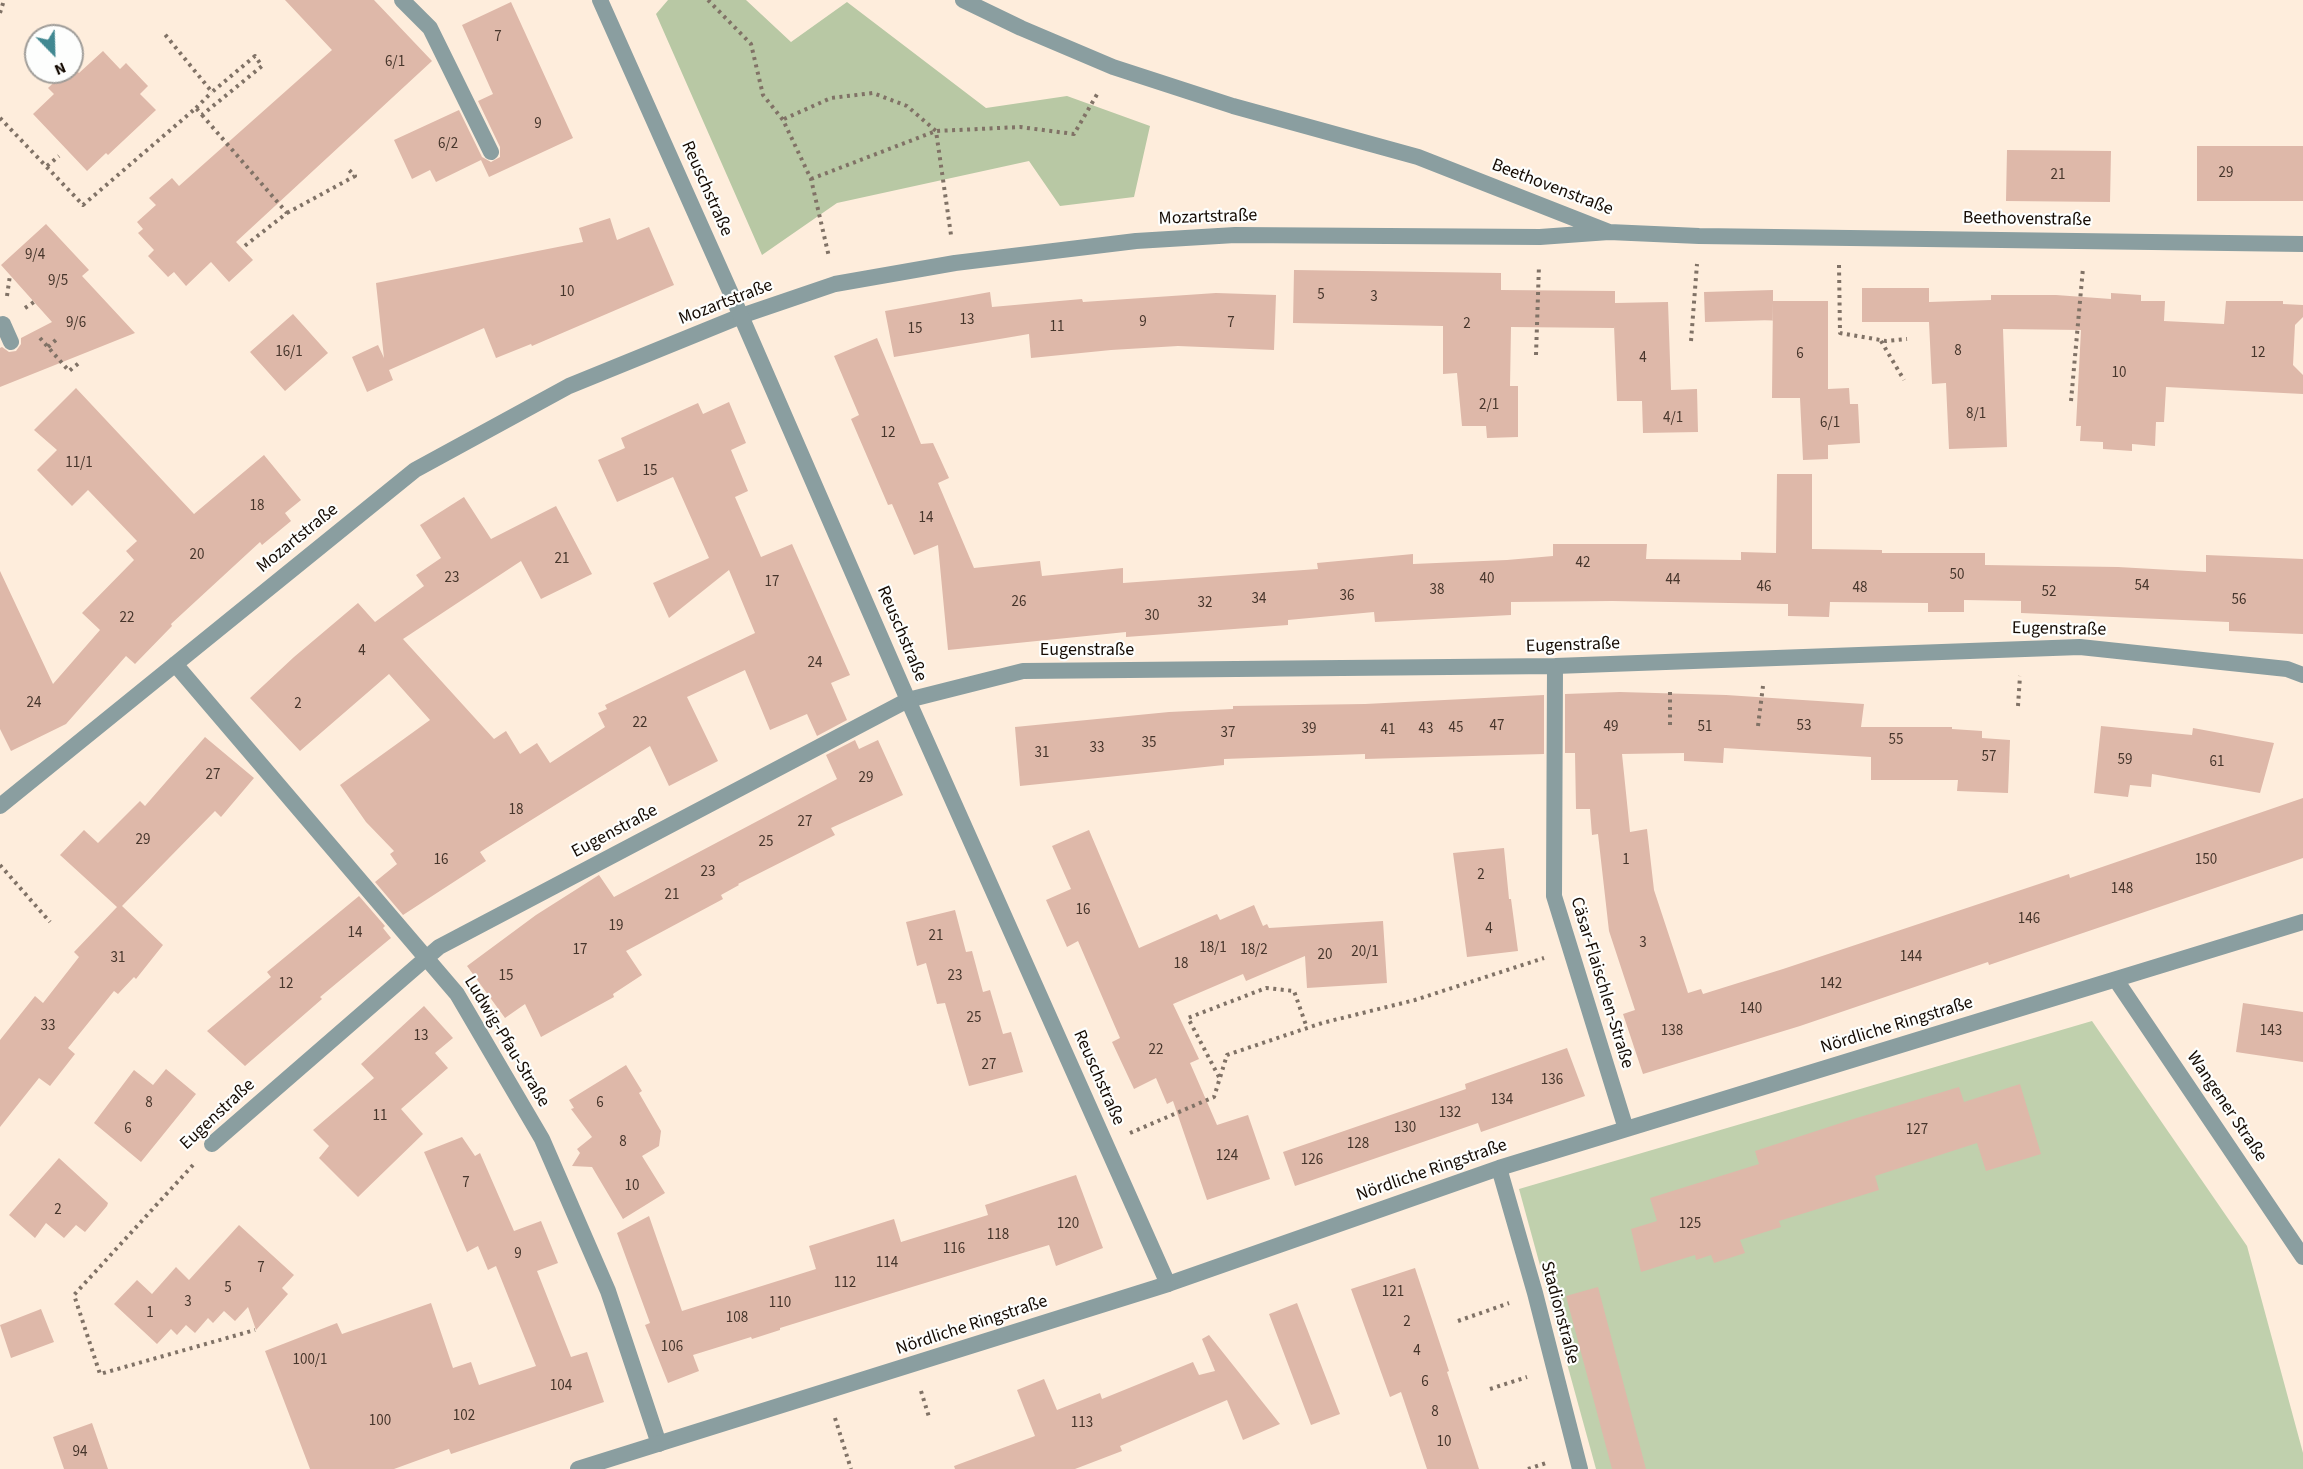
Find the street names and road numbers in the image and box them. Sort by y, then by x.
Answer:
street label: Reuschstraße [675,138,737,240]
street label: Beethovenstraße [1488,155,1616,221]
street label: Mozartstraße [1158,205,1258,231]
street label: Beethovenstraße [1963,208,2091,232]
street label: Mozartstraße [676,275,776,331]
street label: Mozartstraße [253,500,343,578]
street label: Reuschstraße [871,583,931,685]
street label: Eugenstraße [2012,618,2106,642]
street label: Eugenstraße [1525,634,1621,658]
street label: Eugenstraße [1040,640,1134,662]
street label: Eugenstraße [568,800,662,864]
street label: Cäsar-Flaischlen-Straße [1565,895,1637,1071]
street label: Ludwig-Pfau-Straße [458,973,554,1111]
street label: Nördliche Ringstraße [1818,993,1976,1059]
street label: Reuschstraße [1067,1027,1129,1129]
street label: Wangener Straße [2181,1048,2271,1166]
street label: Eugenstraße [176,1075,260,1155]
street label: Nördliche Ringstraße [1354,1135,1510,1207]
street label: Stadionstraße [1535,1259,1583,1367]
street label: Nördliche Ringstraße [894,1291,1050,1361]

